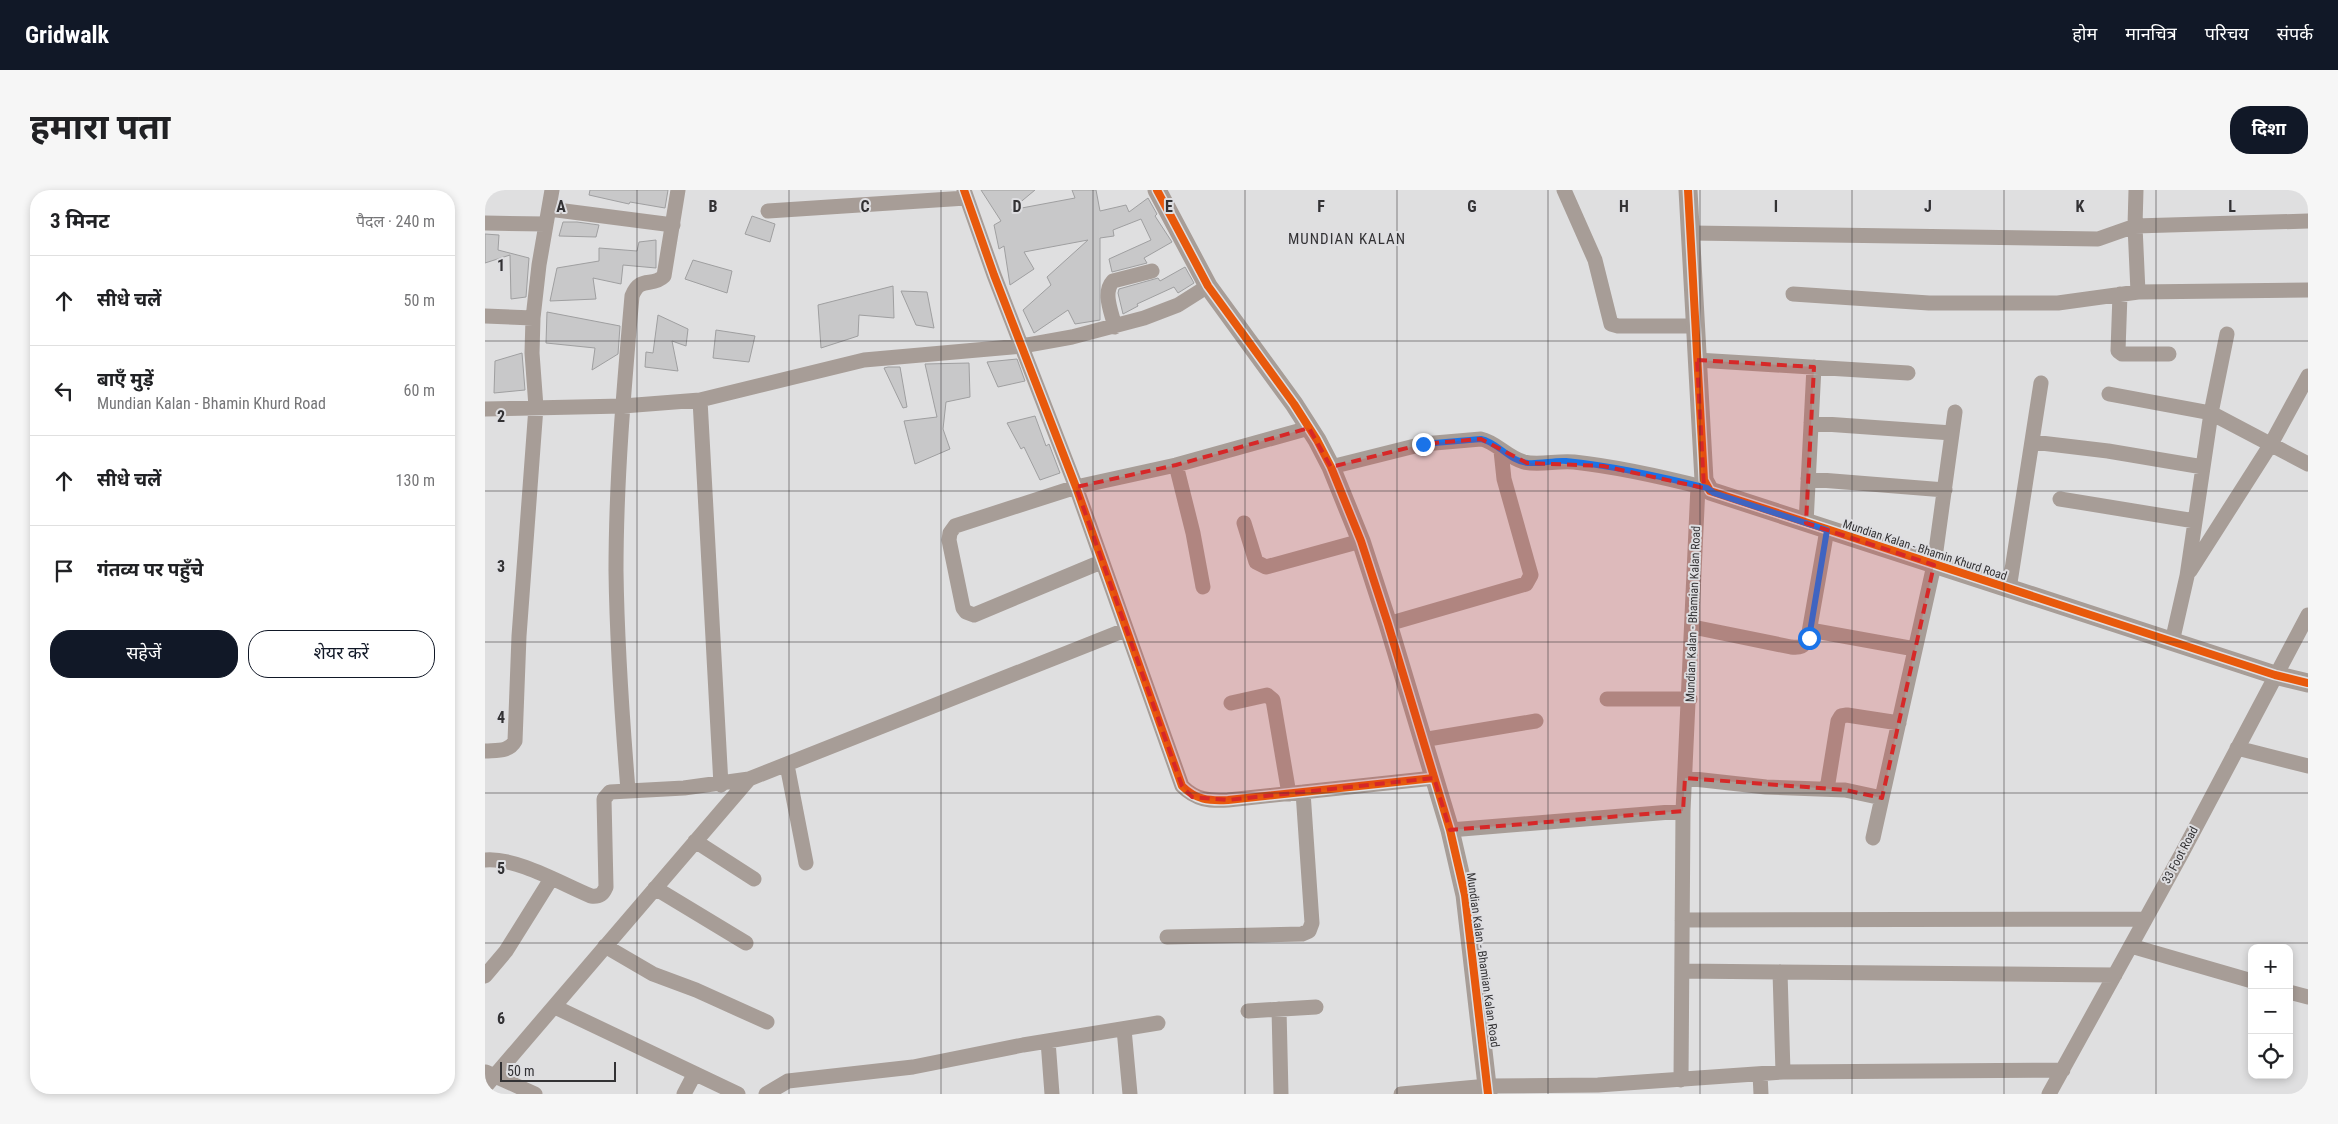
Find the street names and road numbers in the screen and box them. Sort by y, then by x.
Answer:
street label: Mundian Kalan - Bhamin Khurd Road [1841,517,2009,583]
street label: Mundian Kalan - Bhamian Kalan Road [1683,526,1703,702]
street label: 33 Foot Road [2159,824,2201,886]
street label: Mundian Kalan - Bhamian Kalan Road [1464,872,1502,1048]

